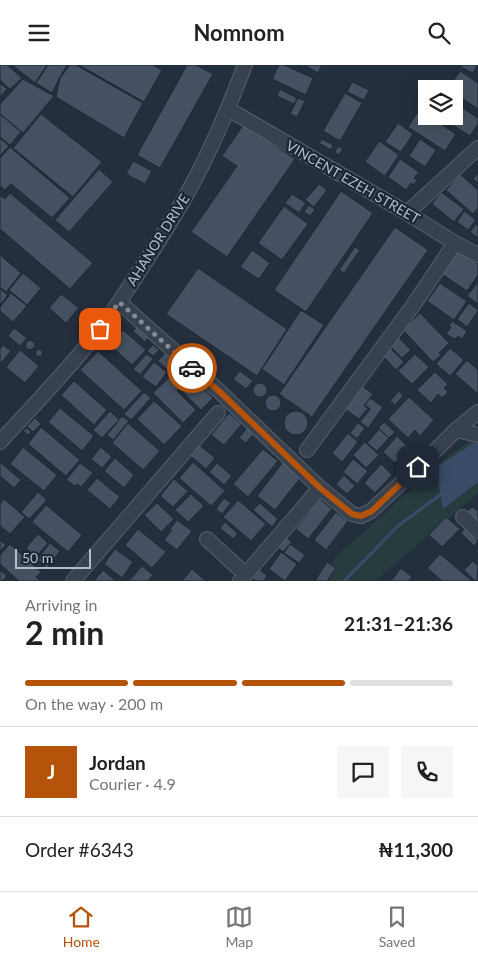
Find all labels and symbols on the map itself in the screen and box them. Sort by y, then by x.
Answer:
street label: VINCENT EZEH STREET [283,136,424,227]
street label: AHANOR DRIVE [123,191,193,289]
pin [79,308,121,350]
courier [167,343,217,393]
pin [397,446,439,488]
scale bar [15,546,91,569]

